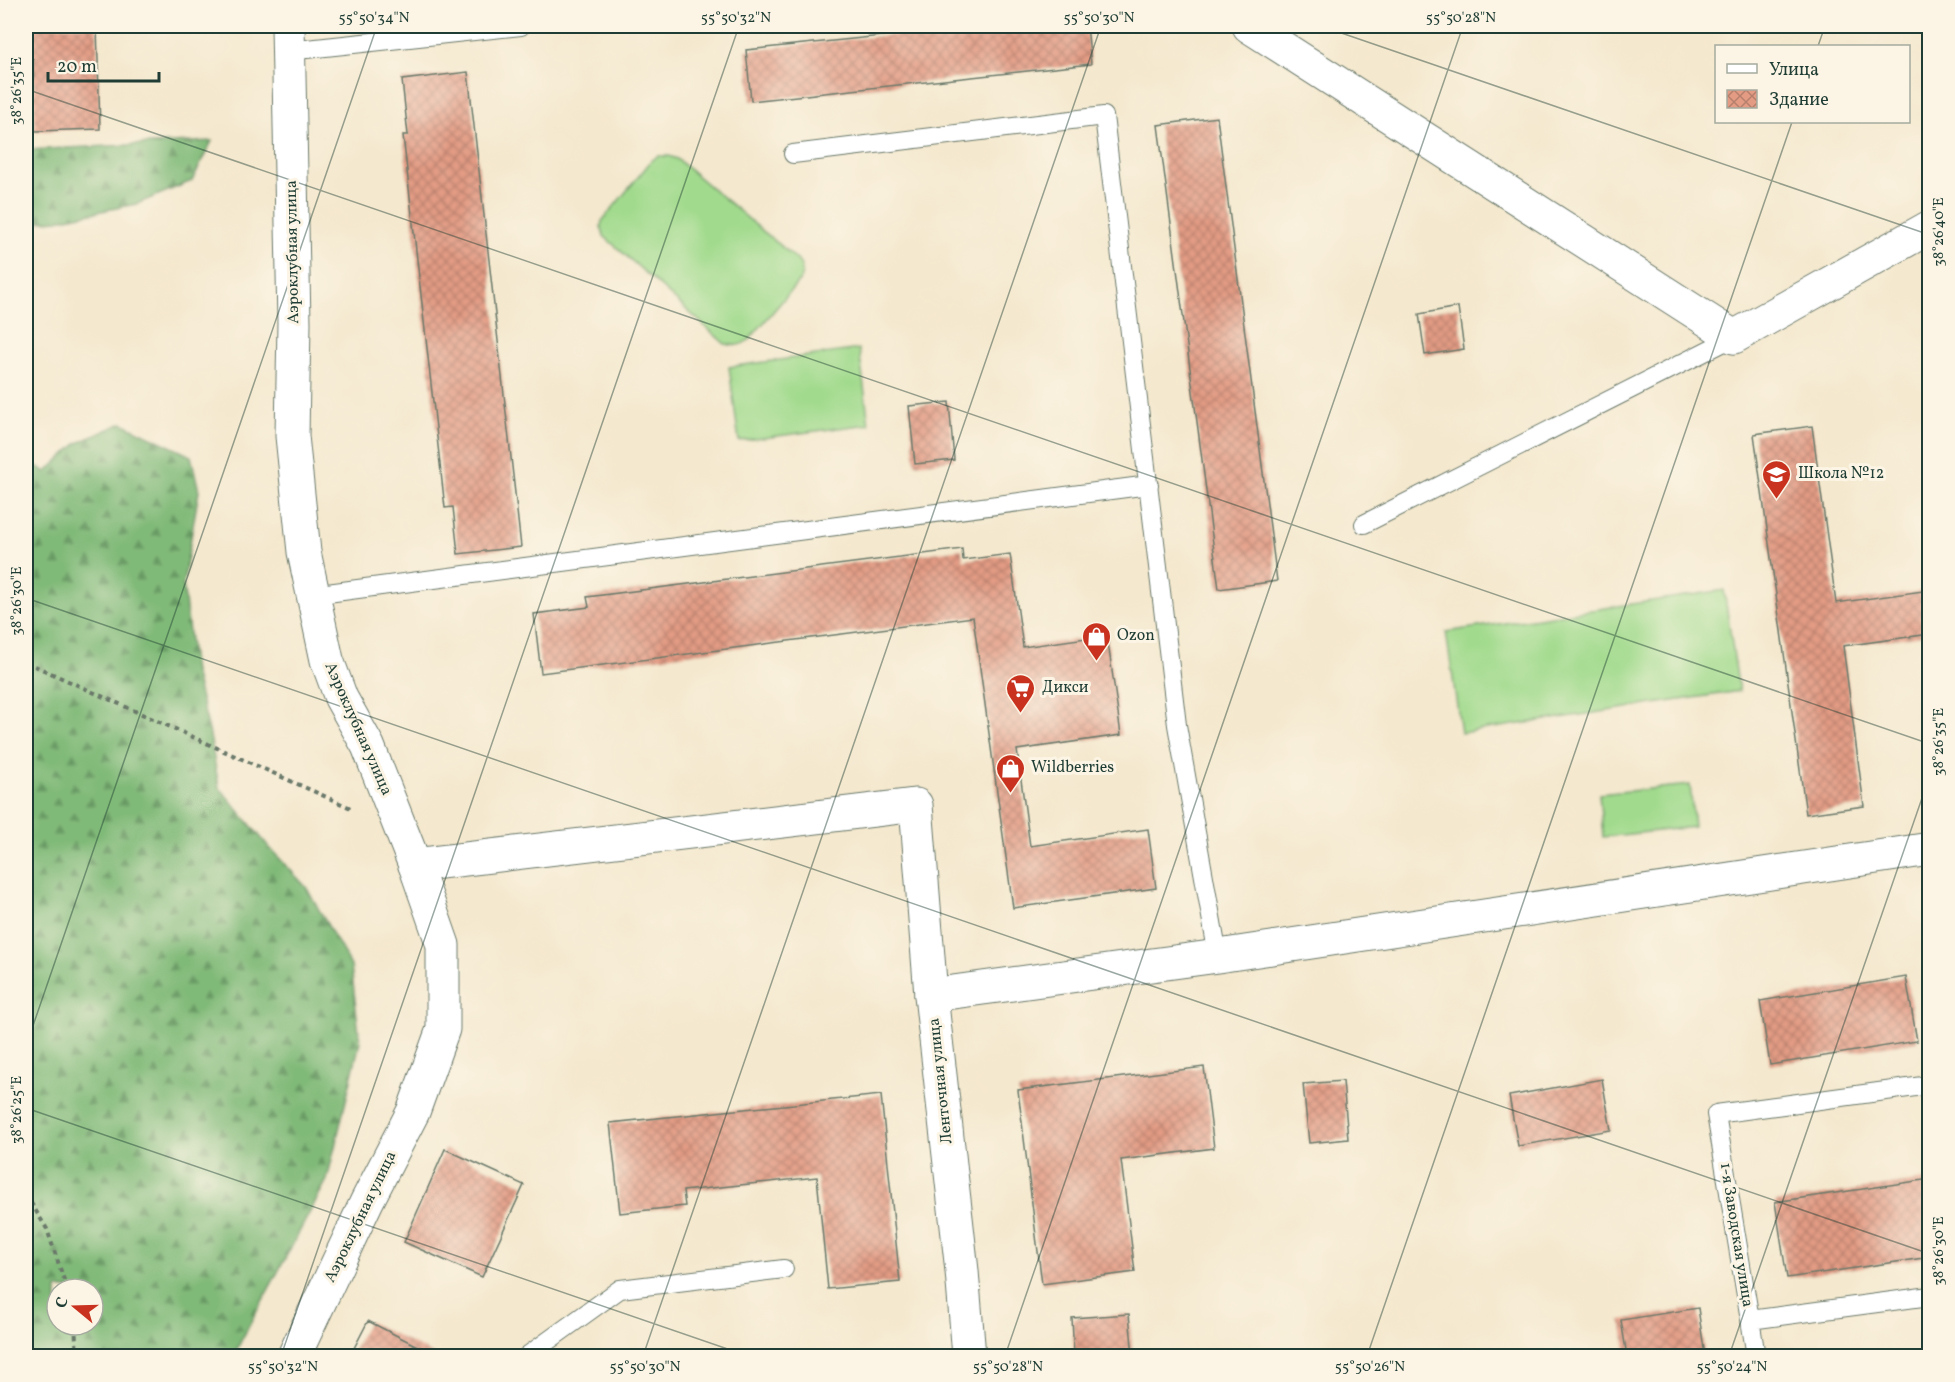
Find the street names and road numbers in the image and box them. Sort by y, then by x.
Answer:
street label: Аэроклубная улица [281,180,305,324]
street label: Аэроклубная улица [319,659,397,799]
street label: Ленточная улица [923,1017,959,1145]
street label: Аэроклубная улица [320,1148,402,1286]
street label: 1-я Заводская улица [1714,1161,1758,1309]

